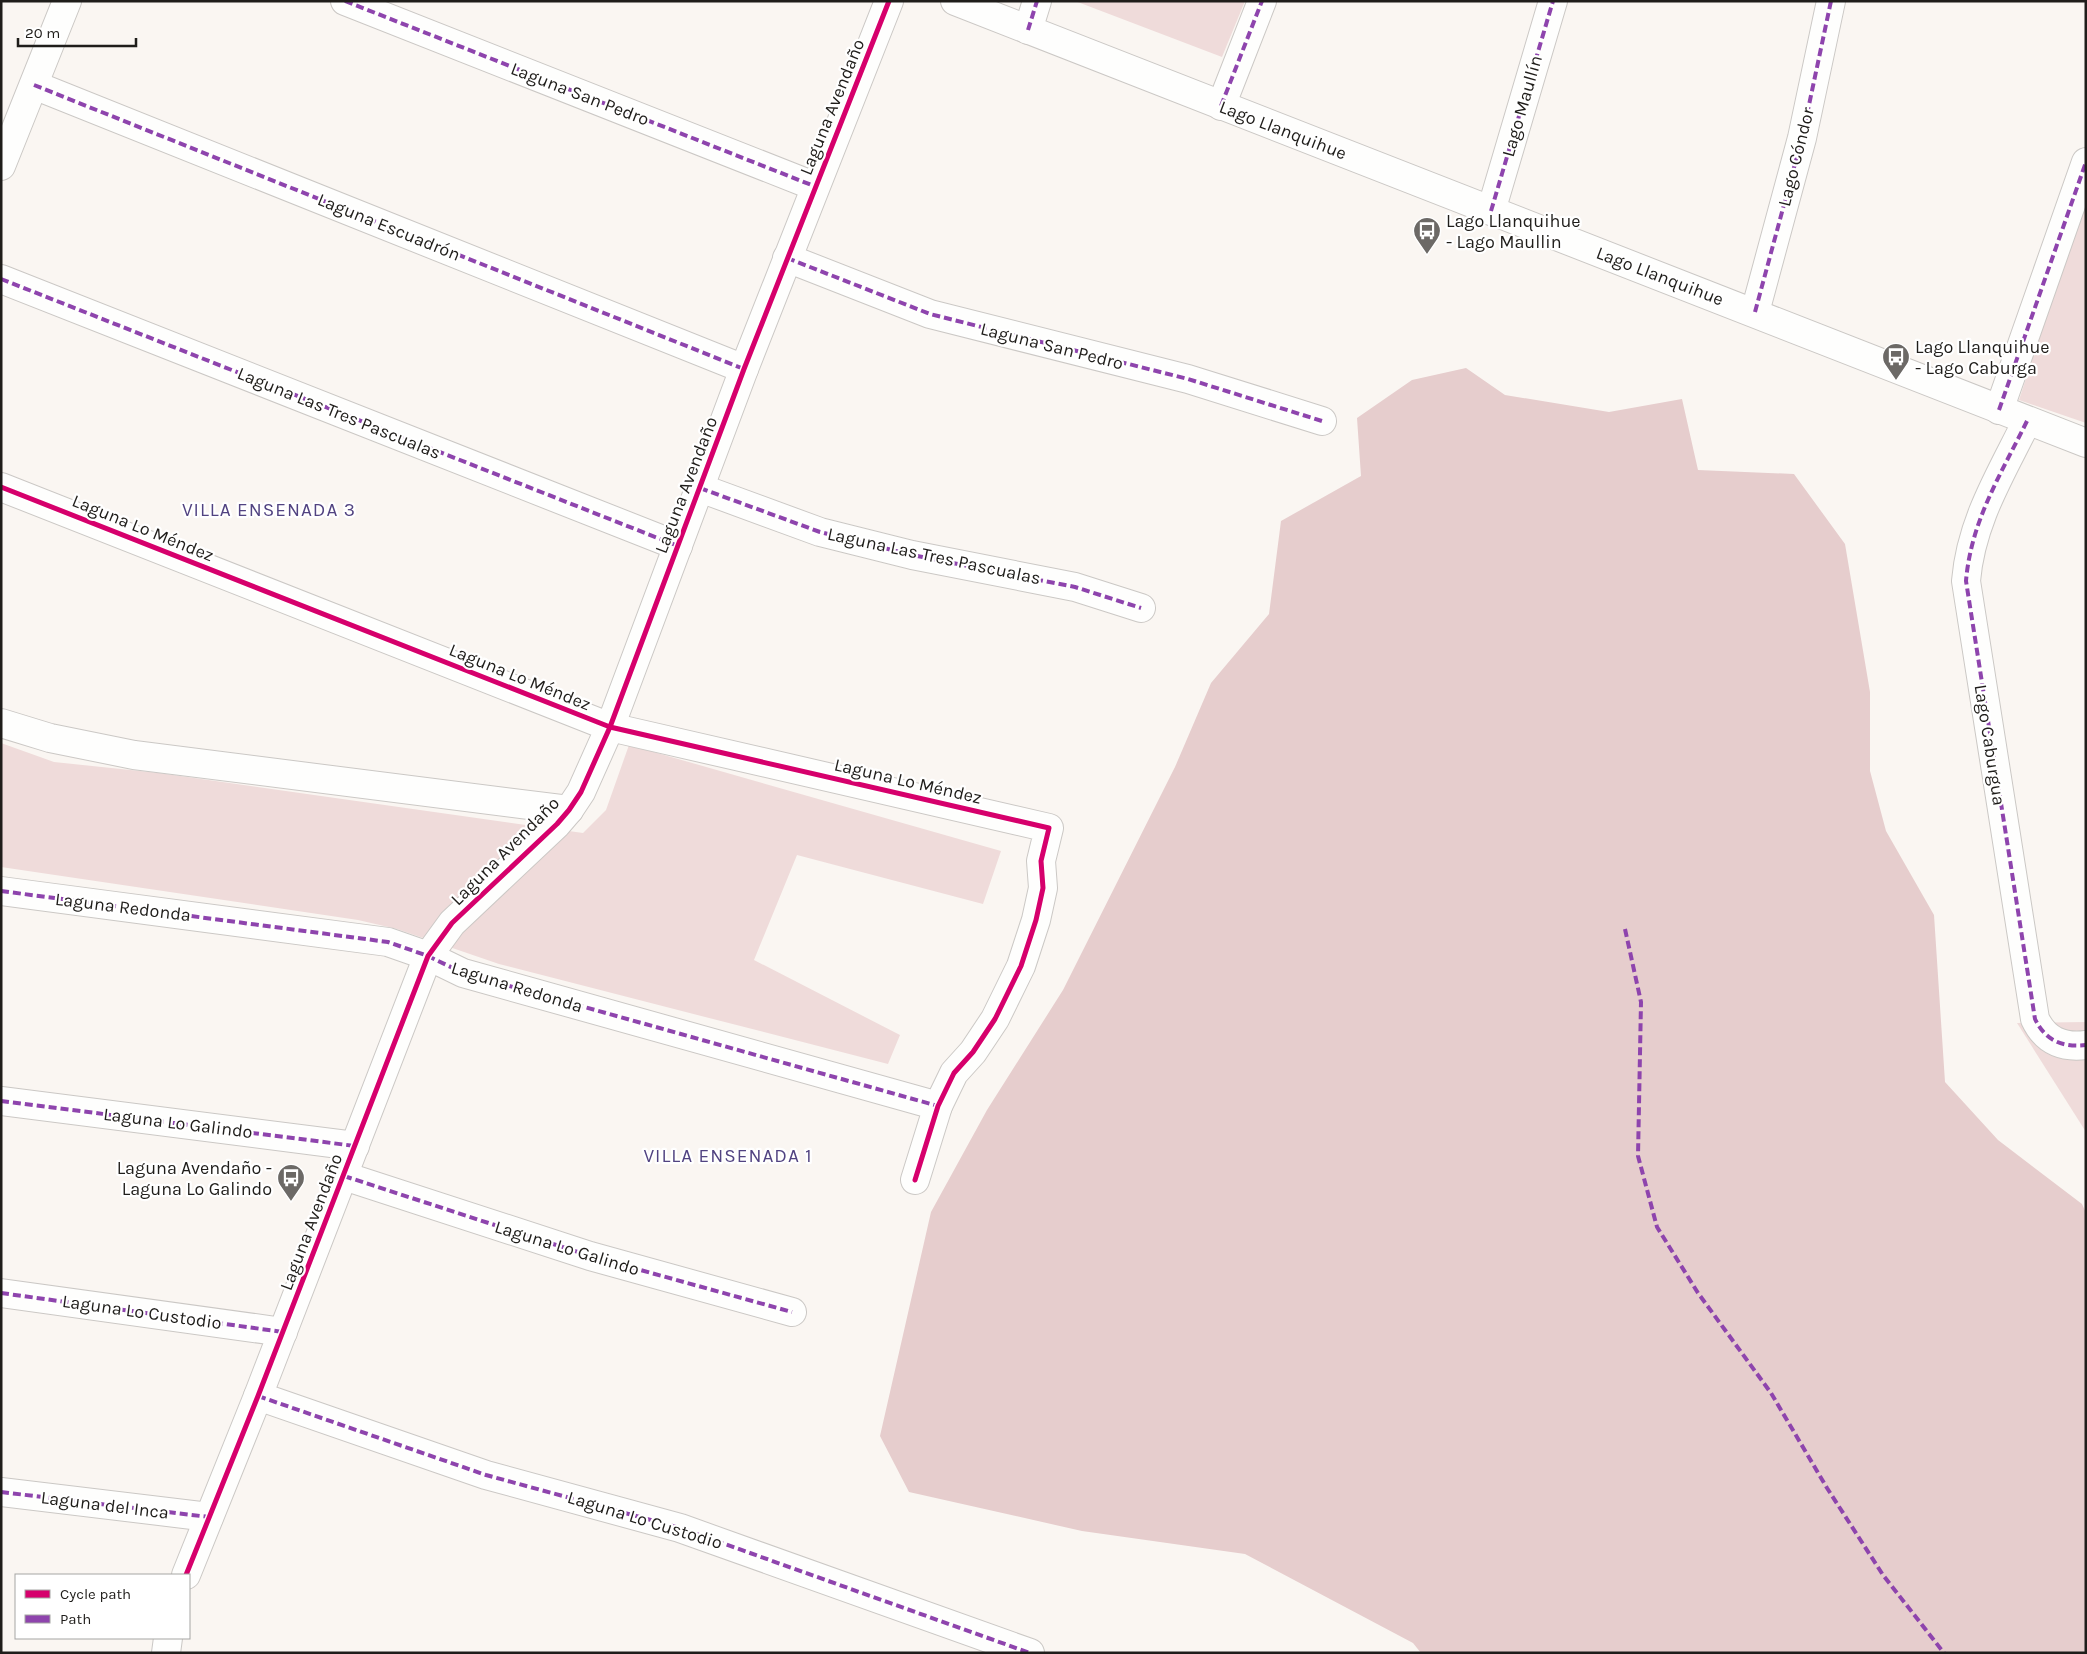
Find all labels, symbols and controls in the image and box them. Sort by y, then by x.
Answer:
scale bar [18,15,135,47]
text: 20 m [25,24,60,42]
street label: Laguna Avendaño [795,36,869,178]
street label: Lago Maullín [1497,53,1547,159]
street label: Laguna San Pedro [508,57,652,131]
street label: Lago Llanquihue [1216,96,1350,164]
street label: Lago Cóndor [1773,105,1819,209]
street label: Laguna Escuadrón [314,188,464,266]
place label: Lago Llanquihue - Lago Maullin [1446,210,1581,253]
bus stop icon: Lago Llanquihue - Lago Maullin [1412,216,1442,255]
street label: Lago Llanquihue [1593,242,1727,310]
street label: Laguna San Pedro [978,318,1126,374]
place label: Lago Llanquihue - Lago Caburga [1915,336,2050,379]
bus stop icon: Lago Llanquihue - Lago Caburga [1881,342,1911,381]
street label: Laguna Las Tres Pascualas [234,362,444,464]
street label: Laguna Avendaño [650,413,722,557]
street label: Laguna Lo Méndez [69,490,217,566]
district label: VILLA ENSENADA 3 [182,499,356,521]
street label: Laguna Las Tres Pascualas [825,523,1043,589]
street label: Laguna Lo Méndez [446,639,594,715]
street label: Lago Caburgua [1970,683,2010,807]
street label: Laguna Lo Méndez [832,753,984,809]
street label: Laguna Avendaño [446,792,564,910]
street label: Laguna Redonda [54,888,192,926]
street label: Laguna Redonda [448,957,586,1017]
street label: Laguna Lo Galindo [102,1103,254,1143]
district label: VILLA ENSENADA 1 [643,1145,813,1167]
street label: Laguna Avendaño [275,1150,347,1294]
place label: Laguna Avendaño - Laguna Lo Galindo [117,1157,272,1200]
bus stop icon: Laguna Avendaño - Laguna Lo Galindo [276,1163,306,1202]
street label: Laguna Lo Galindo [492,1216,642,1280]
street label: Laguna Lo Custodio [61,1290,223,1334]
street label: Laguna del Inca [40,1486,170,1524]
street label: Laguna Lo Custodio [565,1486,725,1554]
legend [15,1574,190,1639]
text: Cycle path [60,1585,131,1603]
text: Path [60,1610,91,1628]

